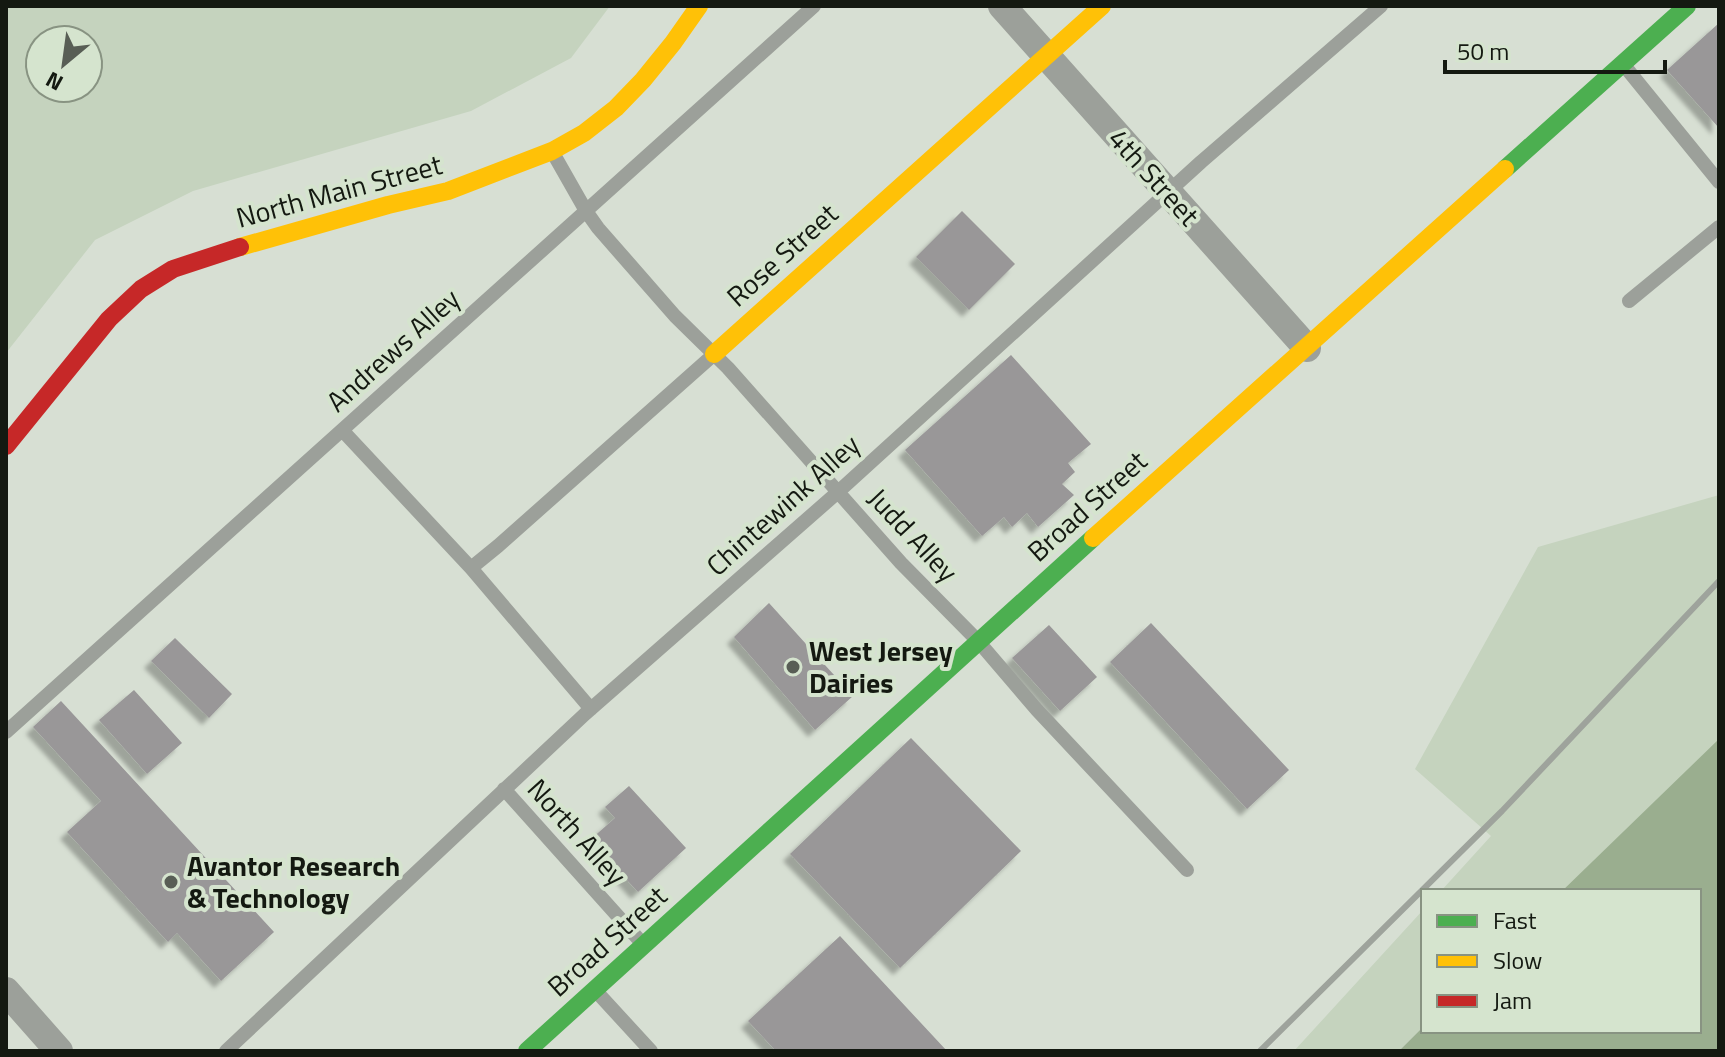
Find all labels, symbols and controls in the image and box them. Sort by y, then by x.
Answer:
north arrow [24,24,104,104]
scale bar [1445,24,1665,74]
text: 50 m [1457,33,1509,69]
text: N [39,63,69,100]
street label: 4th Street [1099,118,1210,235]
street label: North Main Street [231,142,447,239]
street label: Rose Street [716,193,847,317]
street label: Andrews Alley [316,278,469,422]
street label: Chintewink Alley [696,424,869,586]
street label: Broad Street [1017,440,1156,571]
street label: Judd Alley [858,478,969,592]
place label: West Jersey Dairies [809,629,953,704]
marker: West Jersey Dairies [784,658,802,676]
street label: North Alley [517,768,637,895]
place label: Avantor Research & Technology [187,844,400,919]
marker: Avantor Research & Technology [162,873,180,891]
street label: Broad Street [537,875,676,1006]
legend [1421,889,1701,1033]
text: Fast [1493,902,1537,938]
text: Slow [1493,942,1542,978]
text: Jam [1493,982,1532,1018]

